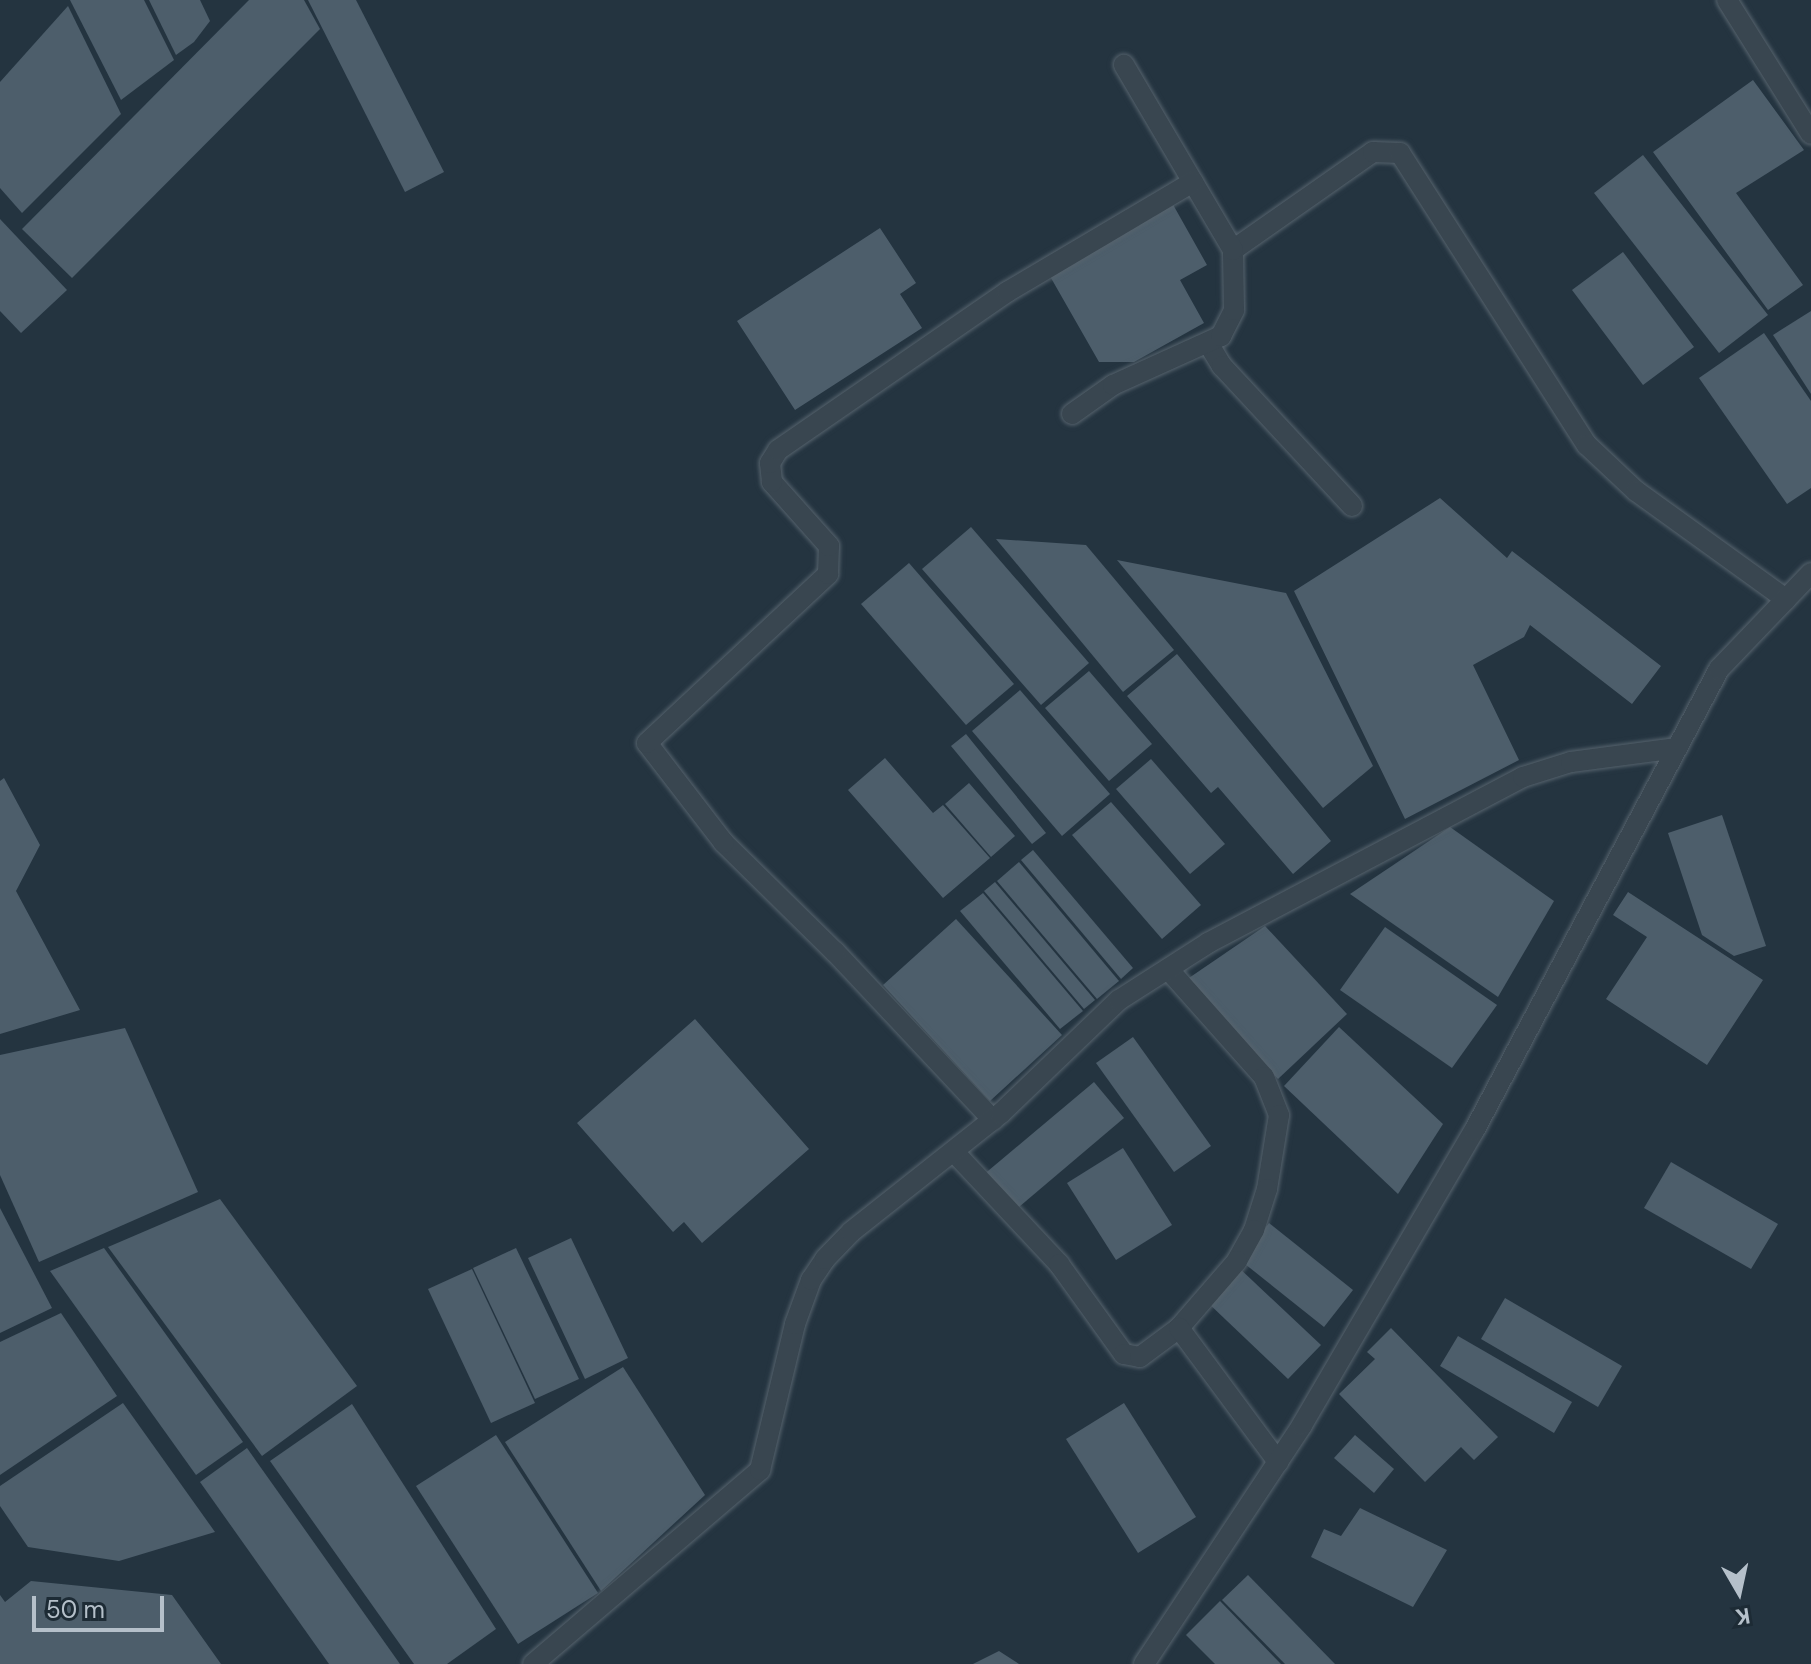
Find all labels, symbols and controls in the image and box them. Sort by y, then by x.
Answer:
north arrow [1699,1552,1779,1632]
scale bar [36,1580,168,1630]
text: 50 m [46,1594,105,1625]
text: K [1733,1601,1752,1632]

